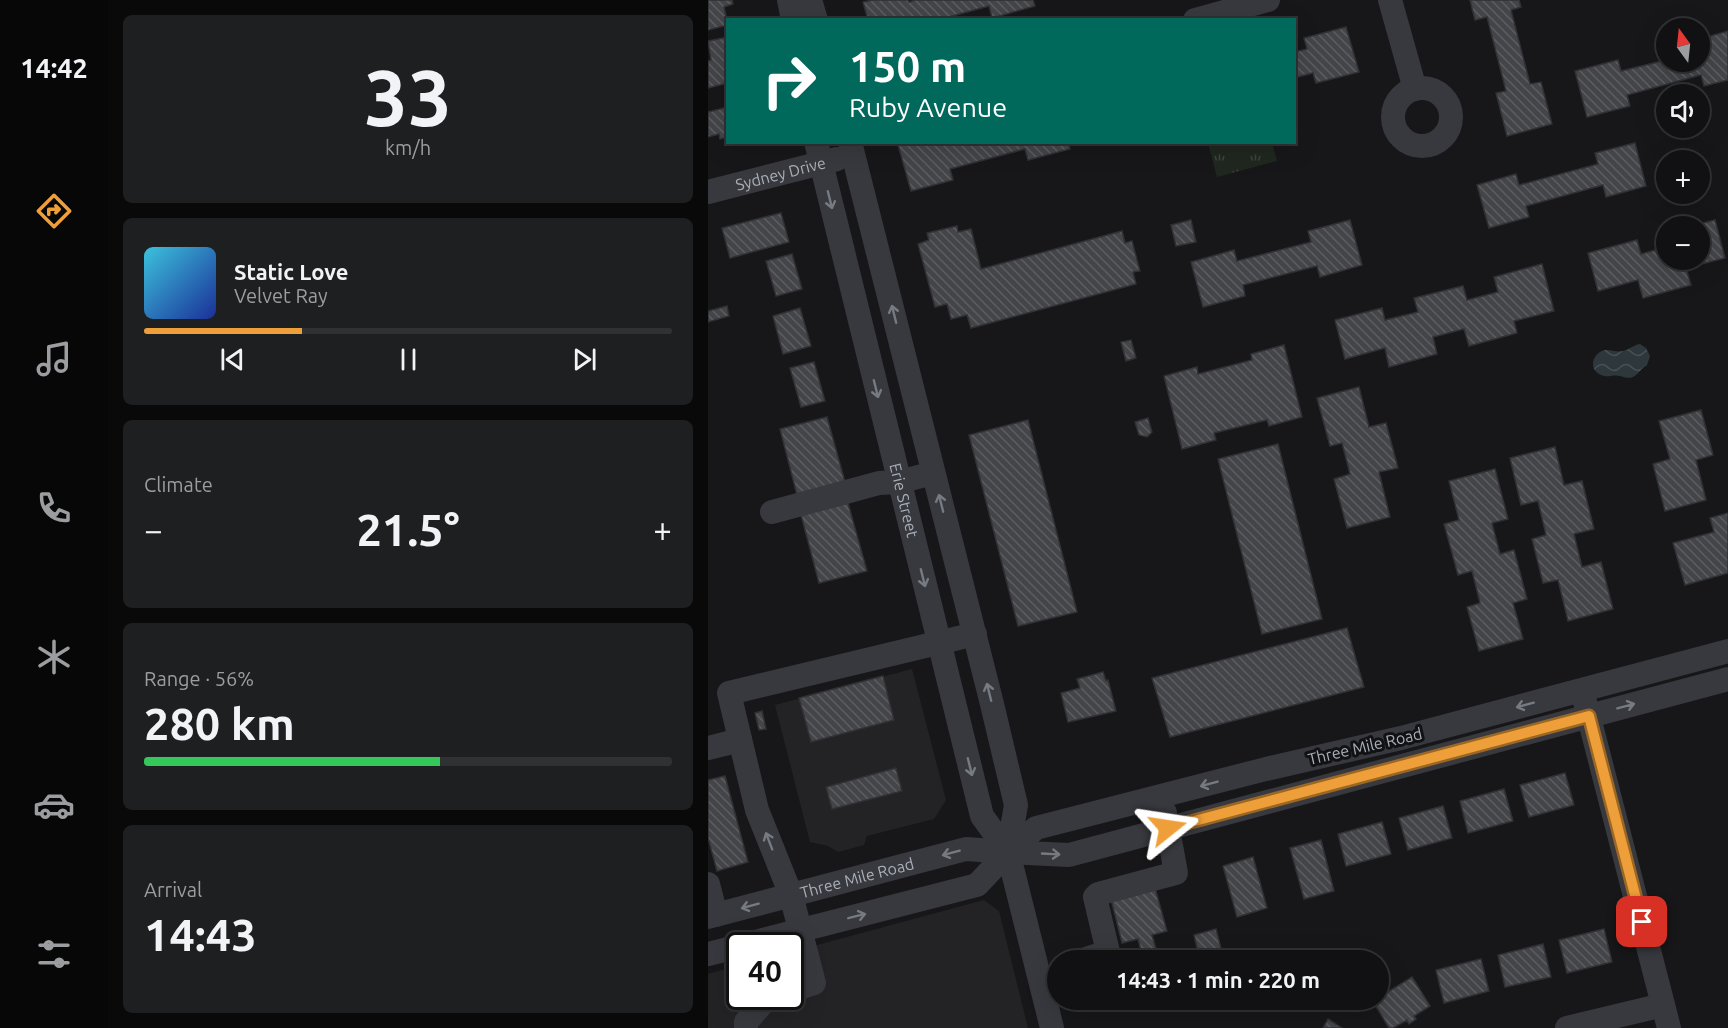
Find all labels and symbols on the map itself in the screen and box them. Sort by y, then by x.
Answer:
north arrow [1656,18,1710,72]
street label: Sydney Drive [734,153,828,194]
one-way arrow [824,190,836,209]
one-way arrow [887,305,899,324]
one-way arrow [871,379,883,398]
street label: Erie Street [886,461,922,540]
one-way arrow [935,494,946,513]
one-way arrow [917,568,929,587]
one-way arrow [983,683,995,702]
one-way arrow [1516,700,1535,712]
one-way arrow [1616,700,1635,711]
street label: Three Mile Road [1306,724,1424,768]
one-way arrow [965,758,977,777]
one-way arrow [1200,778,1219,790]
position arrow [1136,796,1200,860]
one-way arrow [763,832,774,851]
one-way arrow [941,848,960,859]
one-way arrow [1041,849,1061,860]
street label: Three Mile Road [798,854,916,901]
pin [1616,896,1667,947]
one-way arrow [740,901,759,912]
one-way arrow [847,909,866,921]
speed limit sign: 40 [726,932,804,1010]

